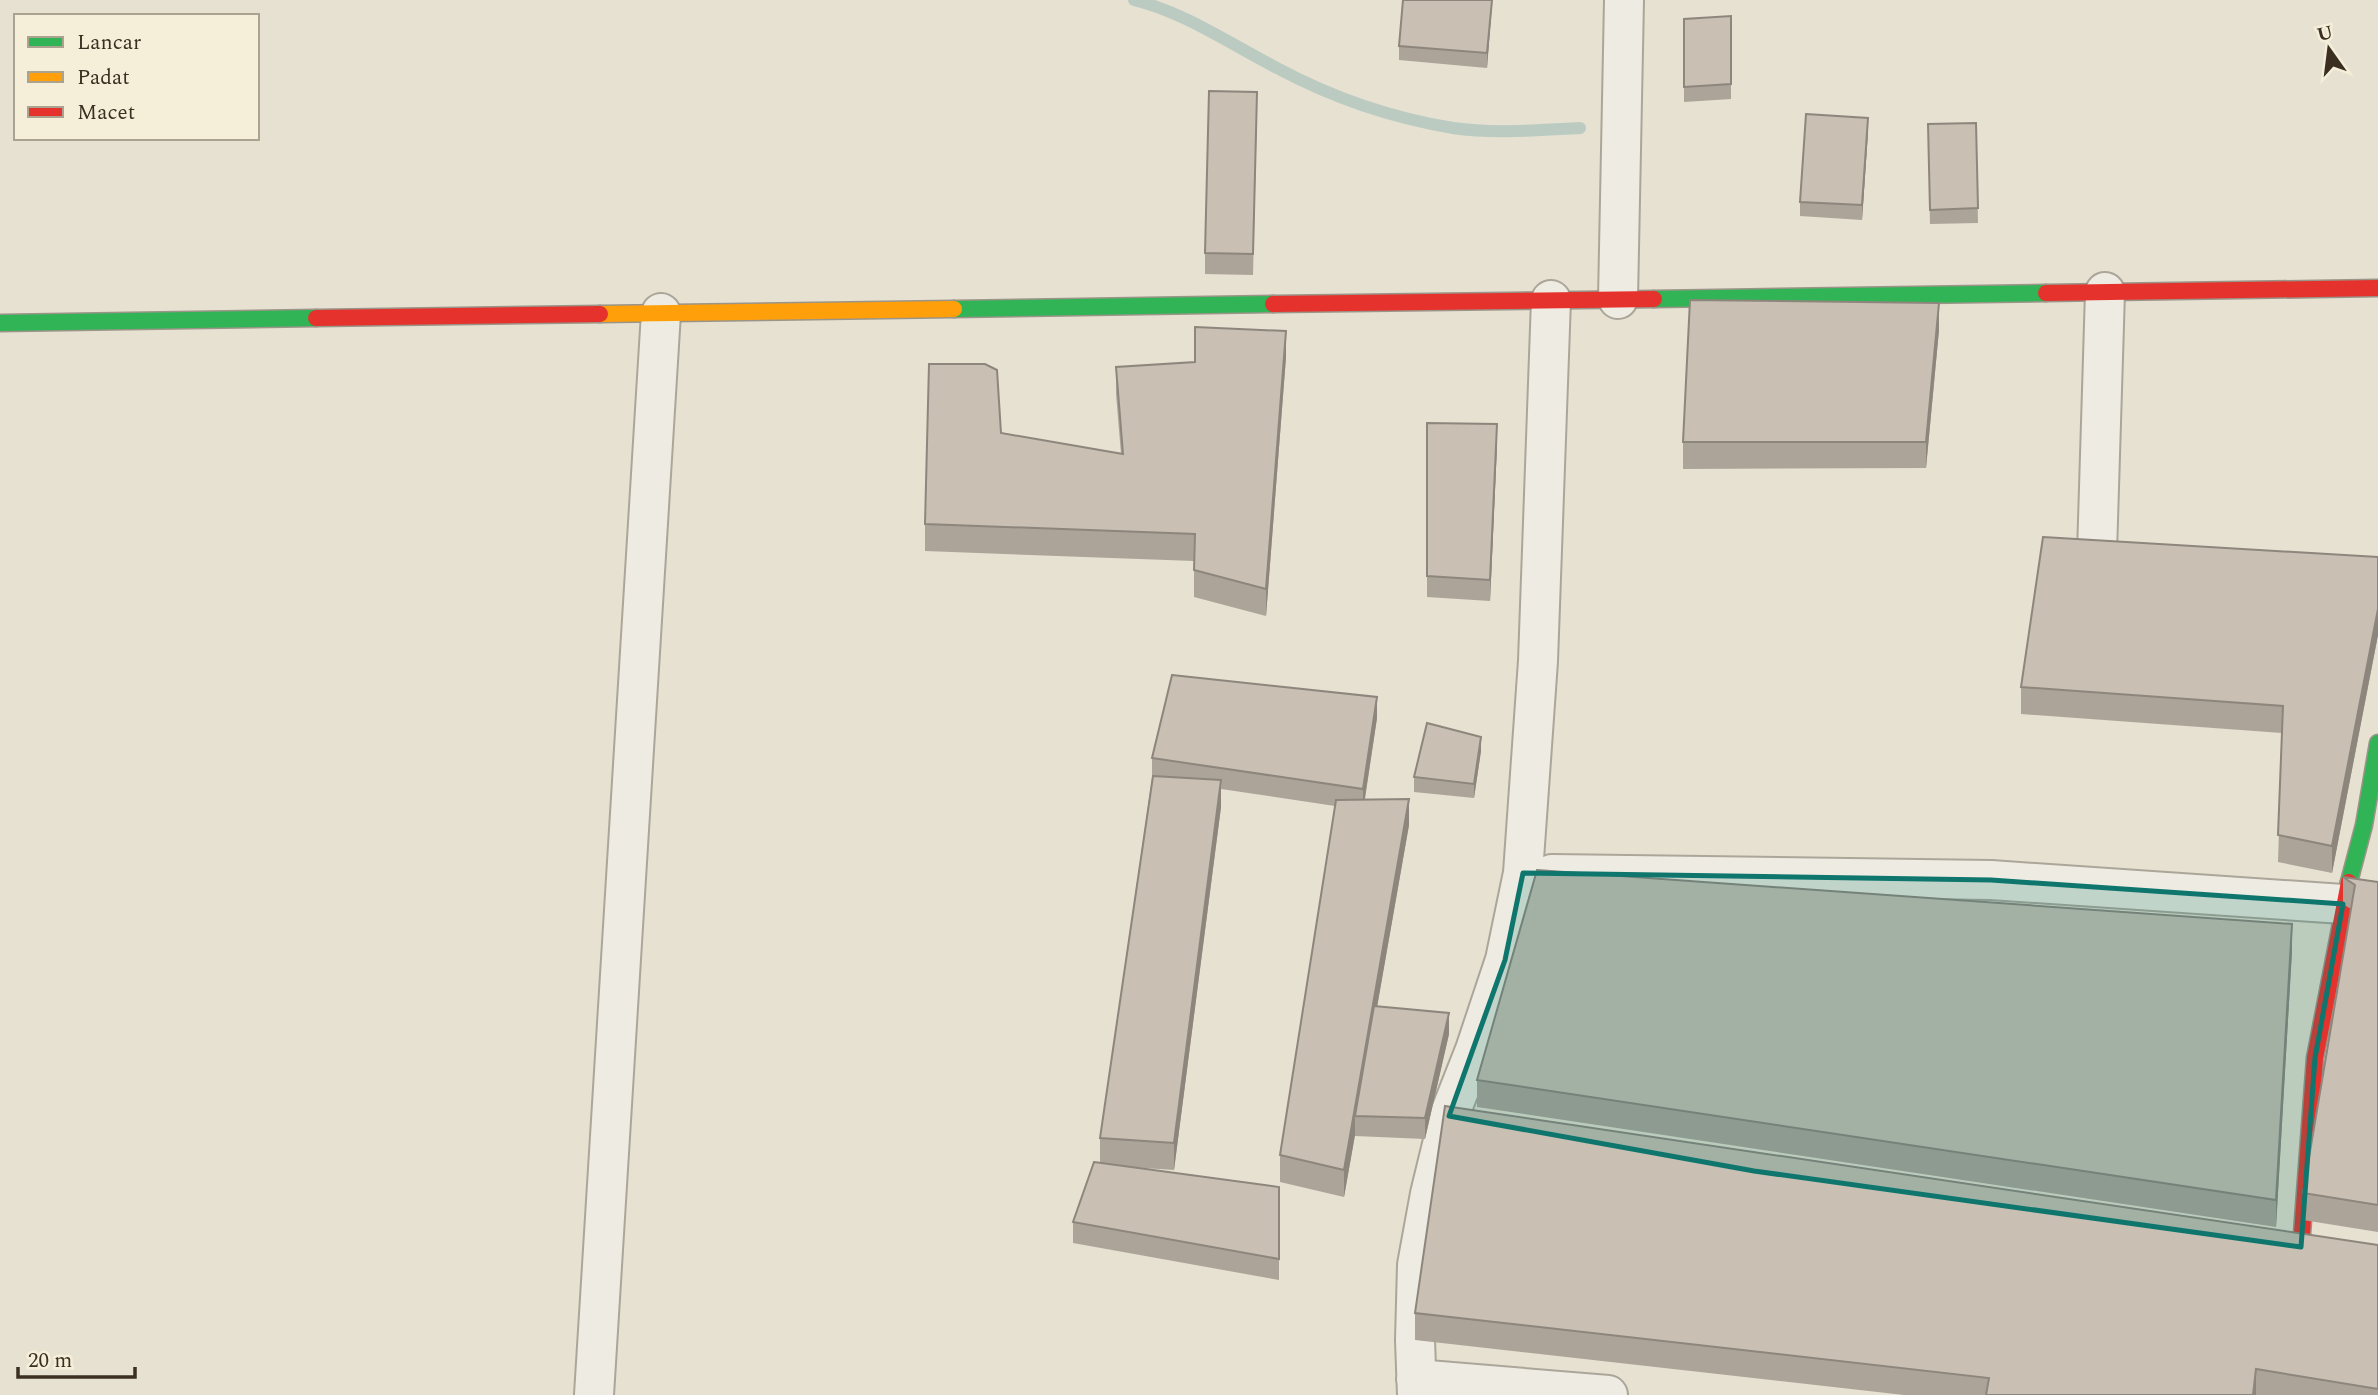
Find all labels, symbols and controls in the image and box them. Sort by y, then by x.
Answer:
legend [14,14,259,140]
north arrow [2294,14,2364,84]
text: U [2314,18,2337,50]
text: Lancar [77,27,141,59]
text: Padat [77,62,130,94]
text: Macet [77,97,135,129]
scale bar [18,1336,135,1380]
text: 20 m [28,1345,72,1377]

